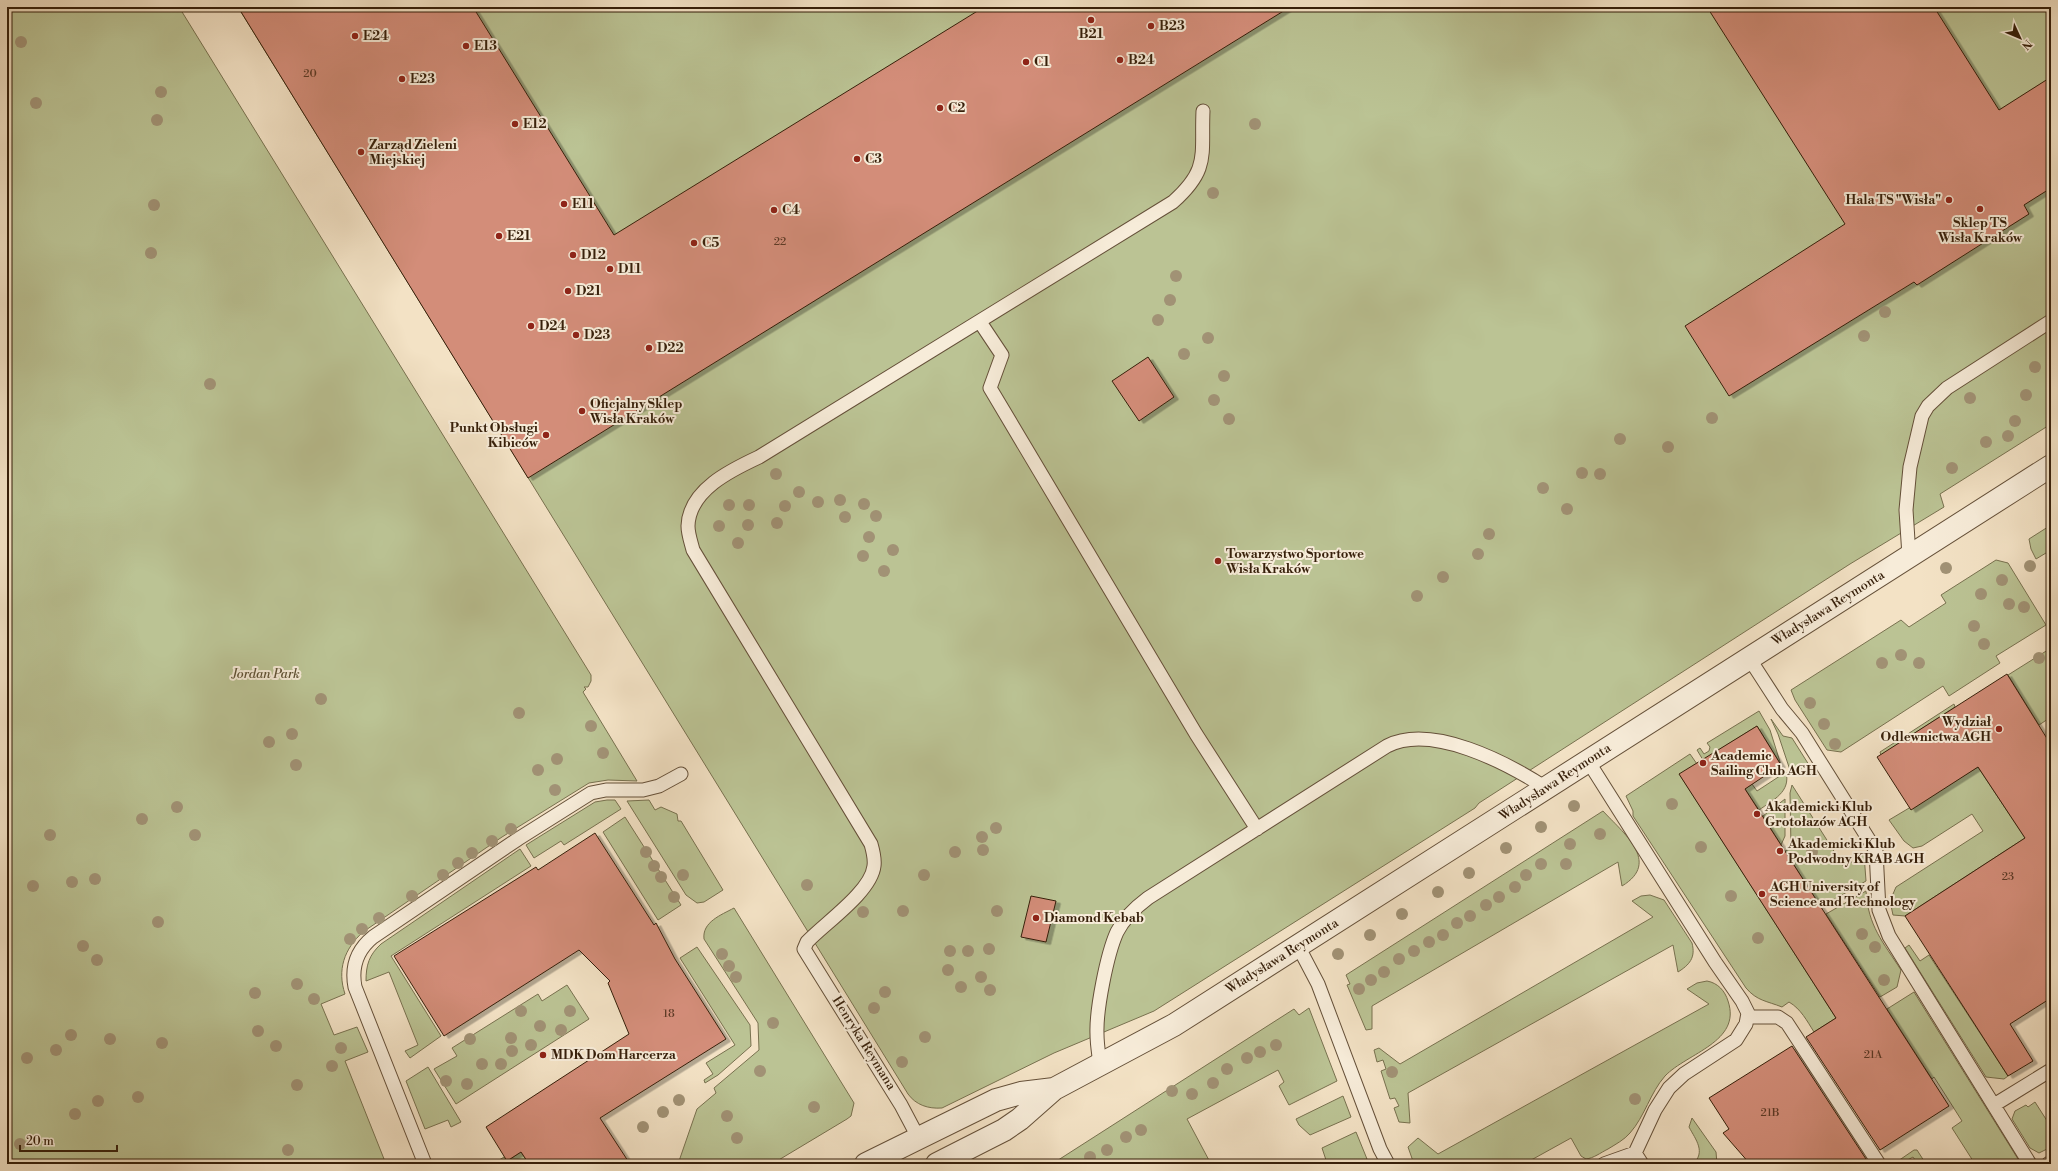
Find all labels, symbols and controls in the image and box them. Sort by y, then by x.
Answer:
marker: B21 [1086,15,1096,25]
place label: B23 [1159,18,1185,34]
north arrow [2000,18,2040,58]
marker: B23 [1146,21,1156,31]
place label: B21 [1079,26,1104,42]
place label: E24 [363,28,389,44]
marker: E24 [350,31,360,41]
text: N [2018,36,2035,52]
place label: E13 [474,38,497,54]
marker: E13 [461,41,471,51]
place label: B24 [1128,52,1155,68]
place label: C1 [1034,54,1050,70]
marker: B24 [1115,55,1125,65]
marker: C1 [1021,57,1031,67]
house number: 20 [303,67,317,81]
place label: E23 [410,71,435,87]
marker: E23 [397,74,407,84]
place label: C2 [948,100,965,116]
marker: C2 [935,103,945,113]
place label: E12 [523,116,547,132]
marker: E12 [510,119,520,129]
place label: Zarząd Zieleni Miejskiej [369,137,457,168]
marker: Zarząd Zieleni Miejskiej [356,147,366,157]
place label: C3 [865,151,882,167]
marker: C3 [852,154,862,164]
place label: Hala TS "Wisła" [1845,192,1941,208]
marker: Hala TS "Wisła" [1944,195,1954,205]
place label: E11 [572,196,595,212]
marker: E11 [559,199,569,209]
place label: C4 [782,202,800,218]
marker: Sklep TS Wisła Kraków [1975,204,1985,214]
marker: C4 [769,205,779,215]
place label: Sklep TS Wisła Kraków [1937,215,2023,246]
place label: E21 [507,228,531,244]
marker: E21 [494,231,504,241]
place label: C5 [702,235,719,251]
house number: 22 [774,235,786,249]
marker: C5 [689,238,699,248]
place label: D12 [581,247,606,263]
marker: D12 [568,250,578,260]
place label: D11 [618,261,642,277]
marker: D11 [605,264,615,274]
place label: D21 [576,283,602,299]
marker: D21 [563,286,573,296]
place label: D24 [539,318,567,334]
marker: D24 [526,321,536,331]
place label: D23 [584,327,610,343]
marker: D23 [571,330,581,340]
place label: D22 [657,340,684,356]
marker: D22 [644,343,654,353]
place label: Oficjalny Sklep Wisła Kraków [589,396,682,427]
marker: Oficjalny Sklep Wisła Kraków [577,406,587,416]
place label: Punkt Obsługi Kibiców [450,420,539,451]
marker: Punkt Obsługi Kibiców [541,430,551,440]
place label: Towarzystwo Sportowe Wisła Kraków [1225,546,1364,577]
marker: Towarzystwo Sportowe Wisła Kraków [1213,556,1223,566]
street label: Władysława Reymonta [1768,567,1888,650]
park label: Jordan Park [230,666,300,682]
place label: Wydział Odlewnictwa AGH [1881,714,1992,745]
marker: Wydział Odlewnictwa AGH [1994,724,2004,734]
street label: Władysława Reymonta [1495,740,1614,825]
place label: Academic Sailing Club AGH [1710,748,1817,779]
marker: Academic Sailing Club AGH [1698,758,1708,768]
place label: Akademicki Klub Grotołazów AGH [1764,799,1873,830]
marker: Akademicki Klub Grotołazów AGH [1752,809,1762,819]
place label: Akademicki Klub Podwodny KRAB AGH [1787,836,1924,867]
marker: Akademicki Klub Podwodny KRAB AGH [1775,846,1785,856]
house number: 23 [2002,870,2014,884]
place label: AGH University of Science and Technology [1769,879,1916,910]
marker: AGH University of Science and Technology [1757,889,1767,899]
place label: Diamond Kebab [1044,910,1144,926]
marker: Diamond Kebab [1031,913,1041,923]
street label: Władysława Reymonta [1222,915,1342,998]
street label: Henryka Reymana [829,993,900,1093]
house number: 18 [663,1007,675,1021]
place label: MDK Dom Harcerza [551,1047,677,1063]
house number: 21A [1864,1048,1883,1062]
marker: MDK Dom Harcerza [538,1050,548,1060]
house number: 21B [1761,1106,1780,1120]
scale bar [20,1127,117,1153]
text: 20 m [26,1134,54,1149]

